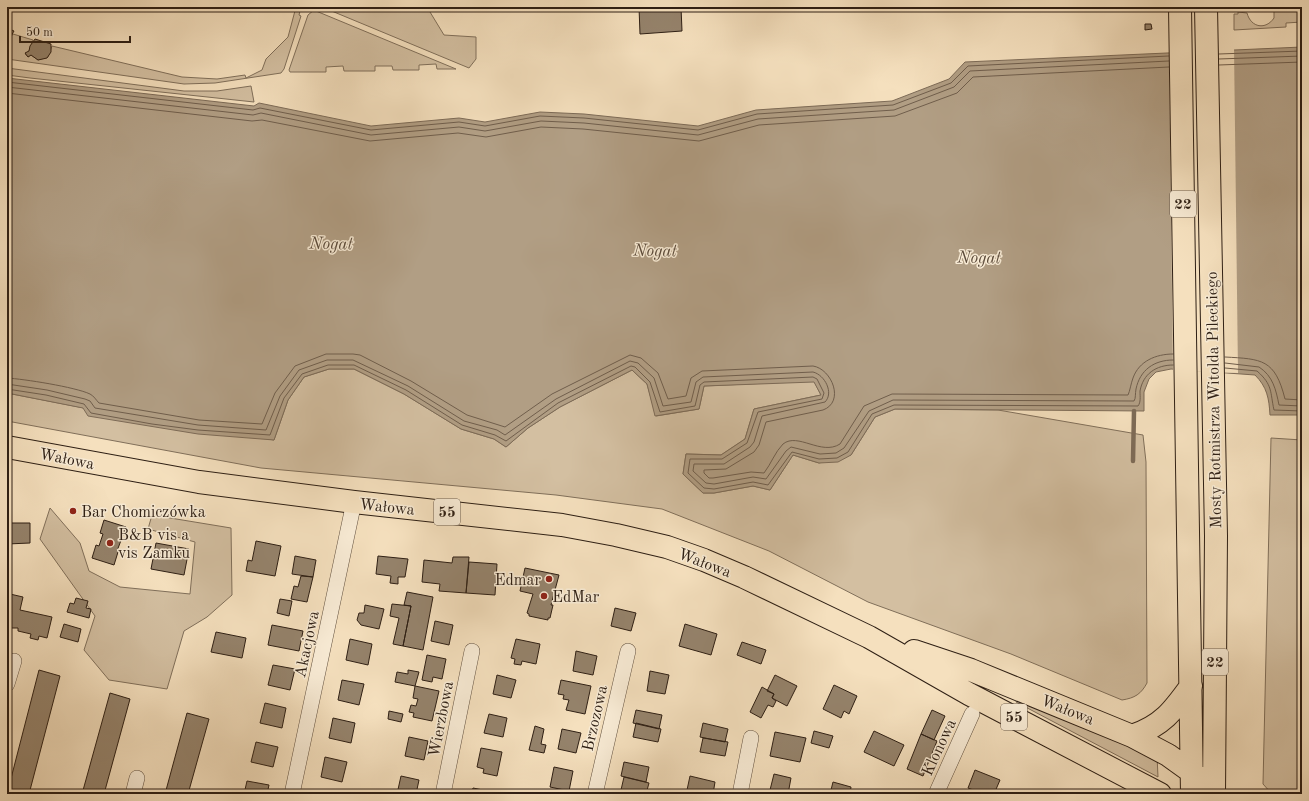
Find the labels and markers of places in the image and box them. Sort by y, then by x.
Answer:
place label: Bar Chomiczówka [81,505,206,521]
marker: Bar Chomiczówka [68,506,78,516]
place label: B&B vis a vis Zamku [118,528,191,562]
marker: B&B vis a vis Zamku [105,538,115,548]
place label: Edmar [494,573,541,589]
marker: Edmar [544,574,554,584]
place label: EdMar [552,590,600,606]
marker: EdMar [539,591,549,601]

